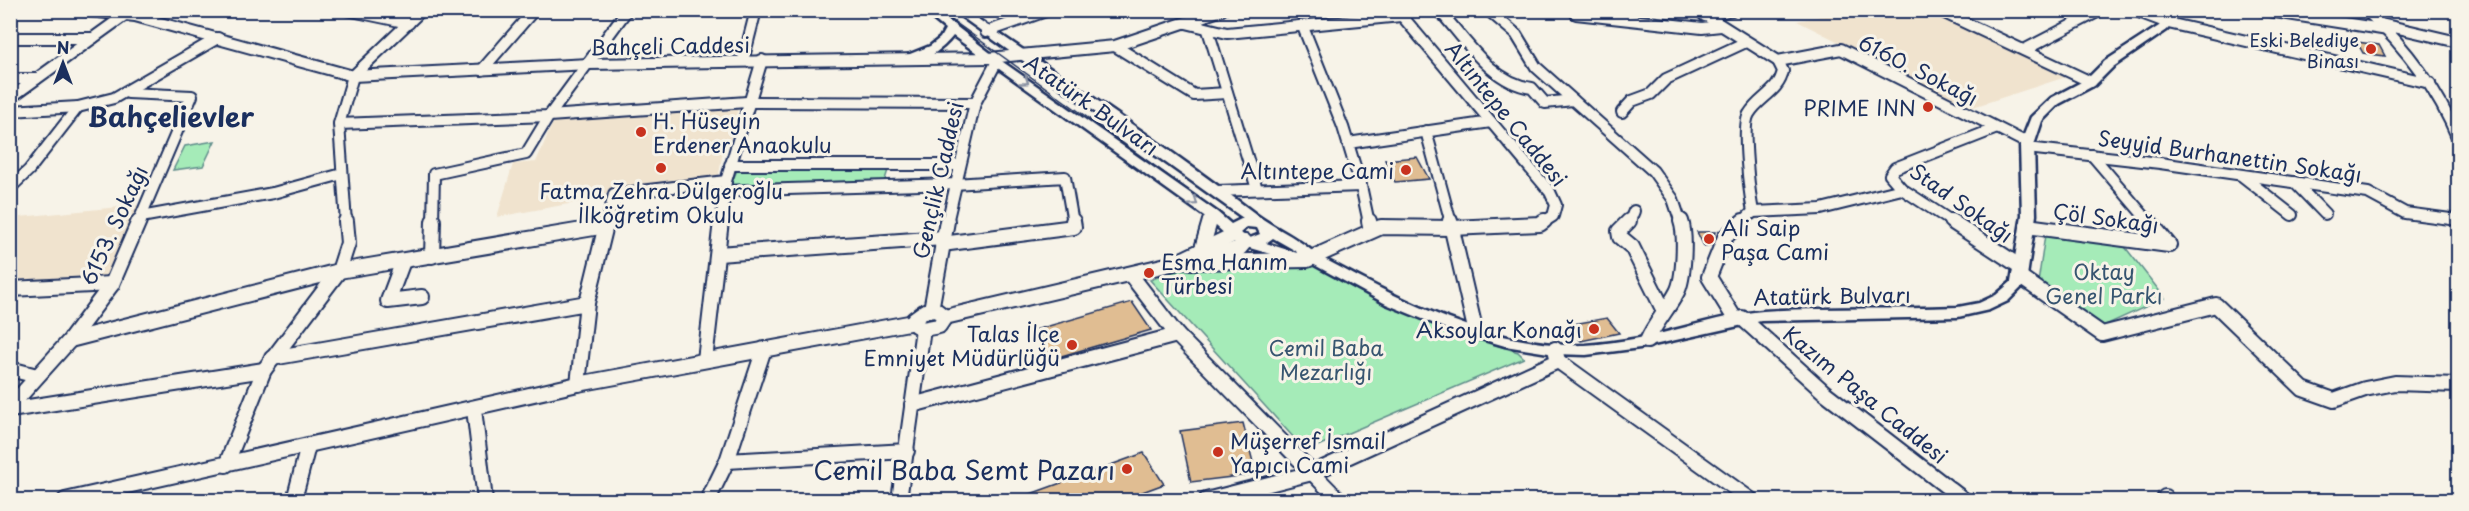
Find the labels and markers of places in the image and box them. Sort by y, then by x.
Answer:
place label: Eski Belediye Binası [2250,26,2359,74]
marker: Eski Belediye Binası [2364,42,2378,56]
place label: PRIME INN [1803,91,1916,123]
marker: PRIME INN [1921,100,1935,114]
place label: H. Hüseyin Erdener Anaokulu [653,104,832,160]
marker: H. Hüseyin Erdener Anaokulu [634,125,648,139]
place label: Altıntepe Cami [1240,154,1394,186]
marker: Fatma Zehra Dülgeroğlu İlköğretim Okulu [654,161,668,175]
marker: Altıntepe Cami [1399,163,1413,177]
place label: Fatma Zehra Dülgeroğlu İlköğretim Okulu [539,174,783,230]
place label: Ali Saip Paşa Cami [1721,211,1829,267]
marker: Ali Saip Paşa Cami [1702,232,1716,246]
place label: Esma Hanım Türbesi [1161,245,1288,301]
marker: Esma Hanım Türbesi [1142,266,1156,280]
place label: Aksoylar Konağı [1416,313,1582,345]
place label: Talas İlçe Emniyet Müdürlüğü [863,317,1060,373]
marker: Aksoylar Konağı [1587,322,1601,336]
marker: Talas İlçe Emniyet Müdürlüğü [1065,338,1079,352]
place label: Müşerref İsmail Yapıcı Cami [1230,424,1386,480]
marker: Müşerref İsmail Yapıcı Cami [1211,445,1225,459]
place label: Cemil Baba Semt Pazarı [813,450,1115,489]
marker: Cemil Baba Semt Pazarı [1120,462,1134,476]

